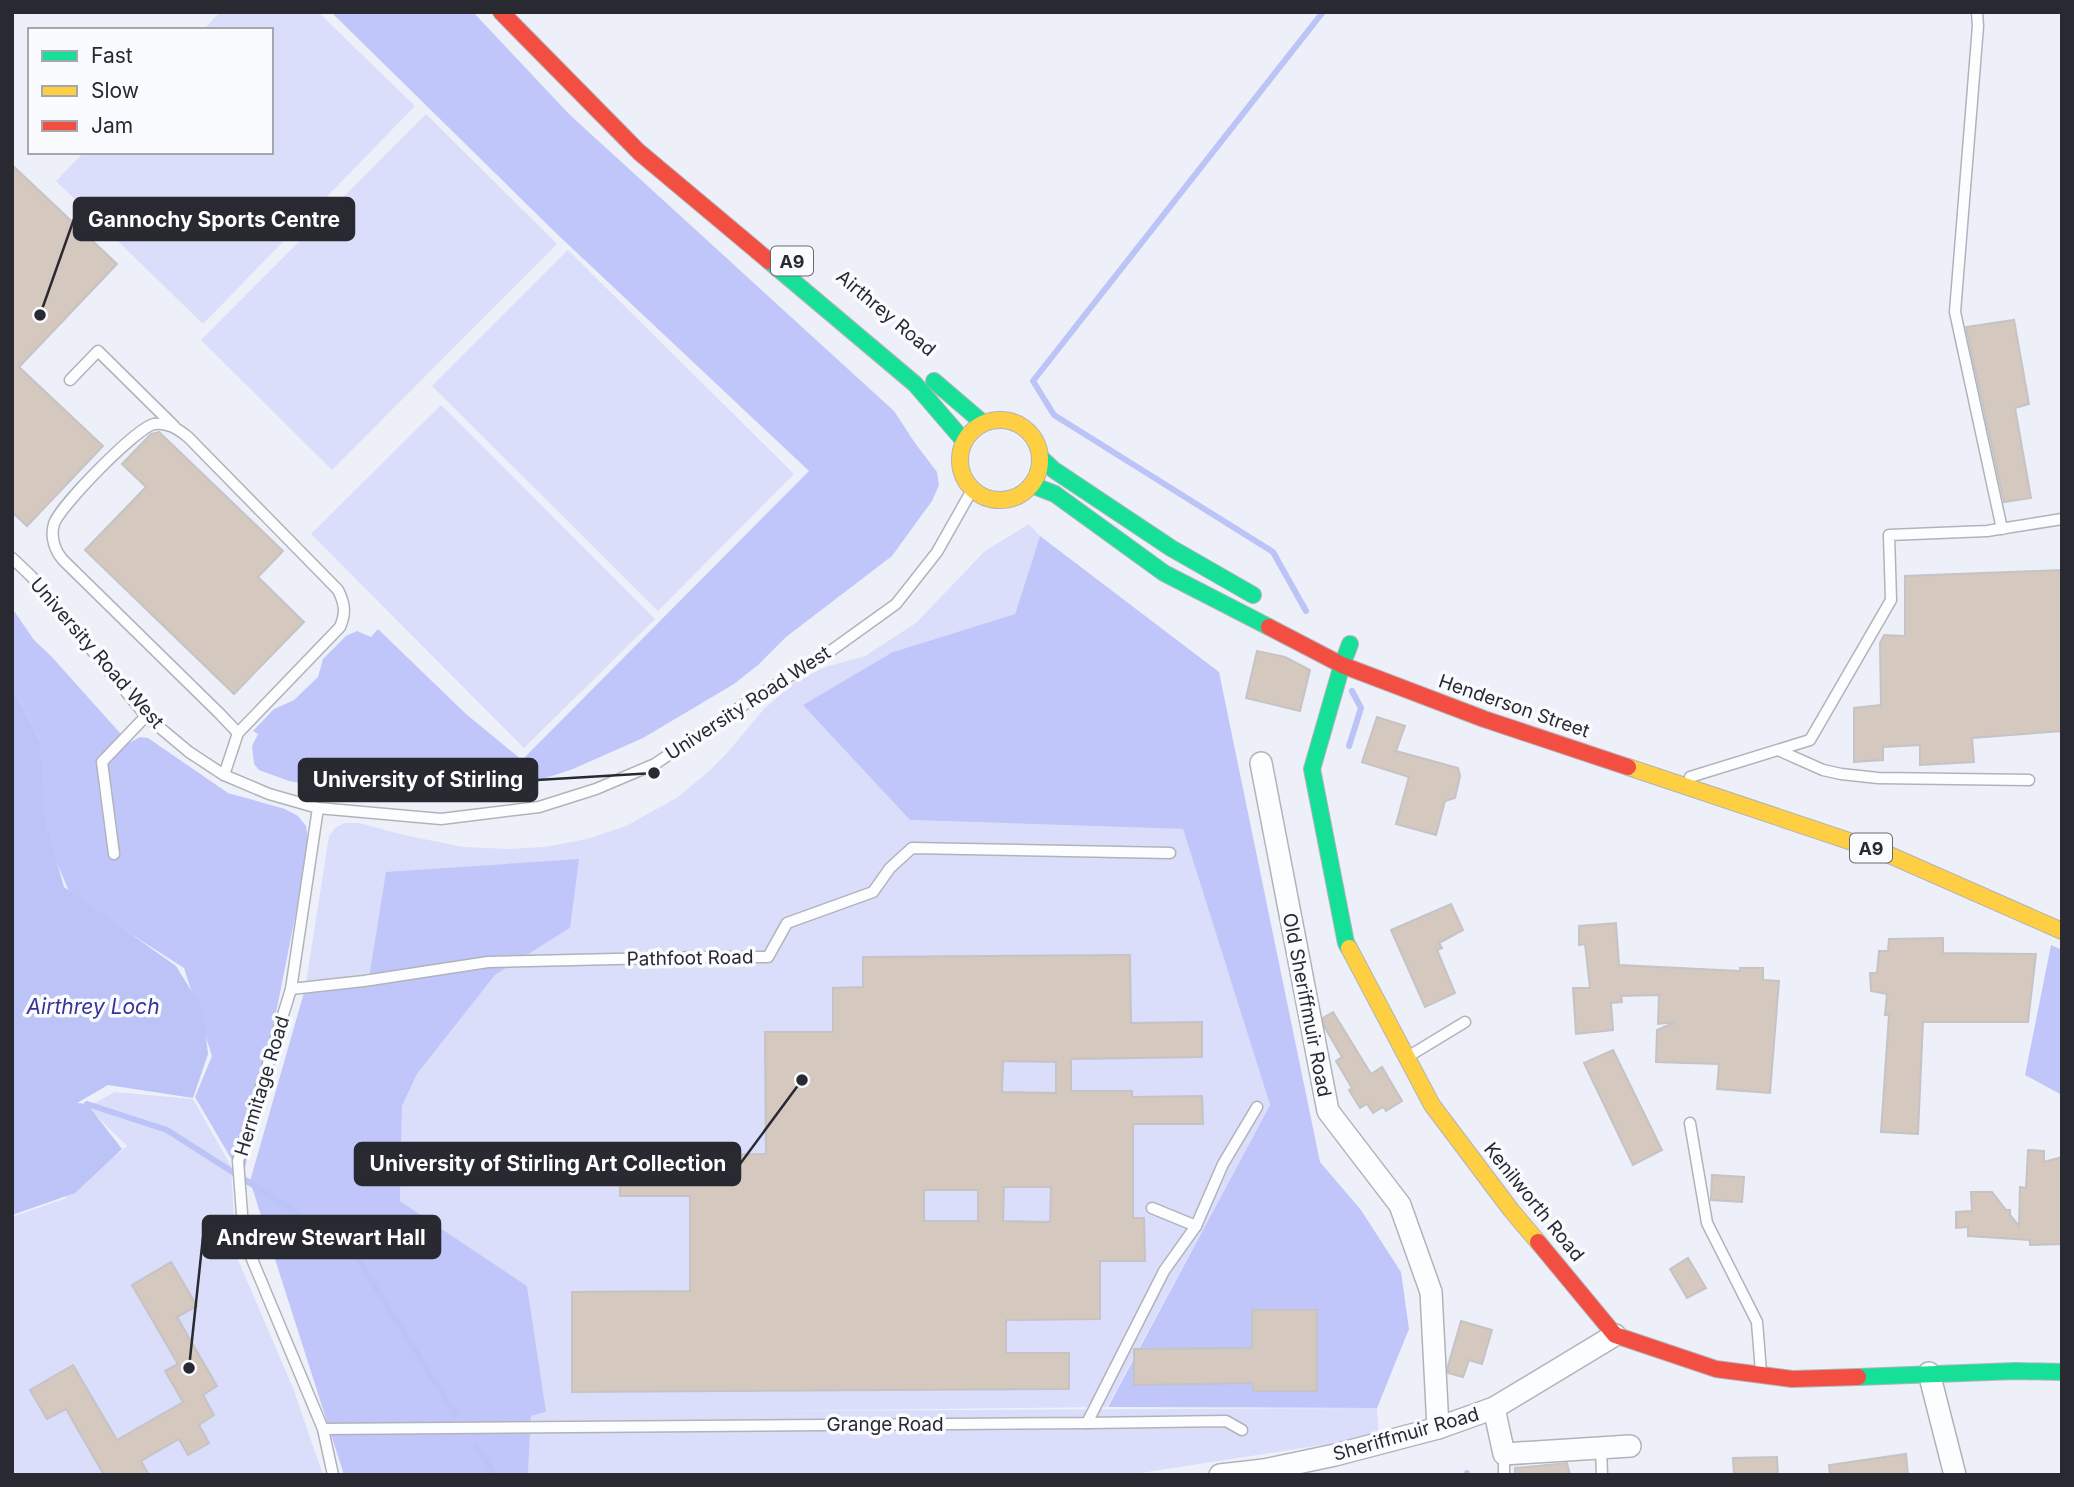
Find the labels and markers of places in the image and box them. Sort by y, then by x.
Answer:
callout: Gannochy Sports Centre [74,198,354,240]
callout: University of Stirling [299,759,537,801]
callout: University of Stirling Art Collection [355,1143,740,1185]
callout: Andrew Stewart Hall [203,1216,440,1258]

